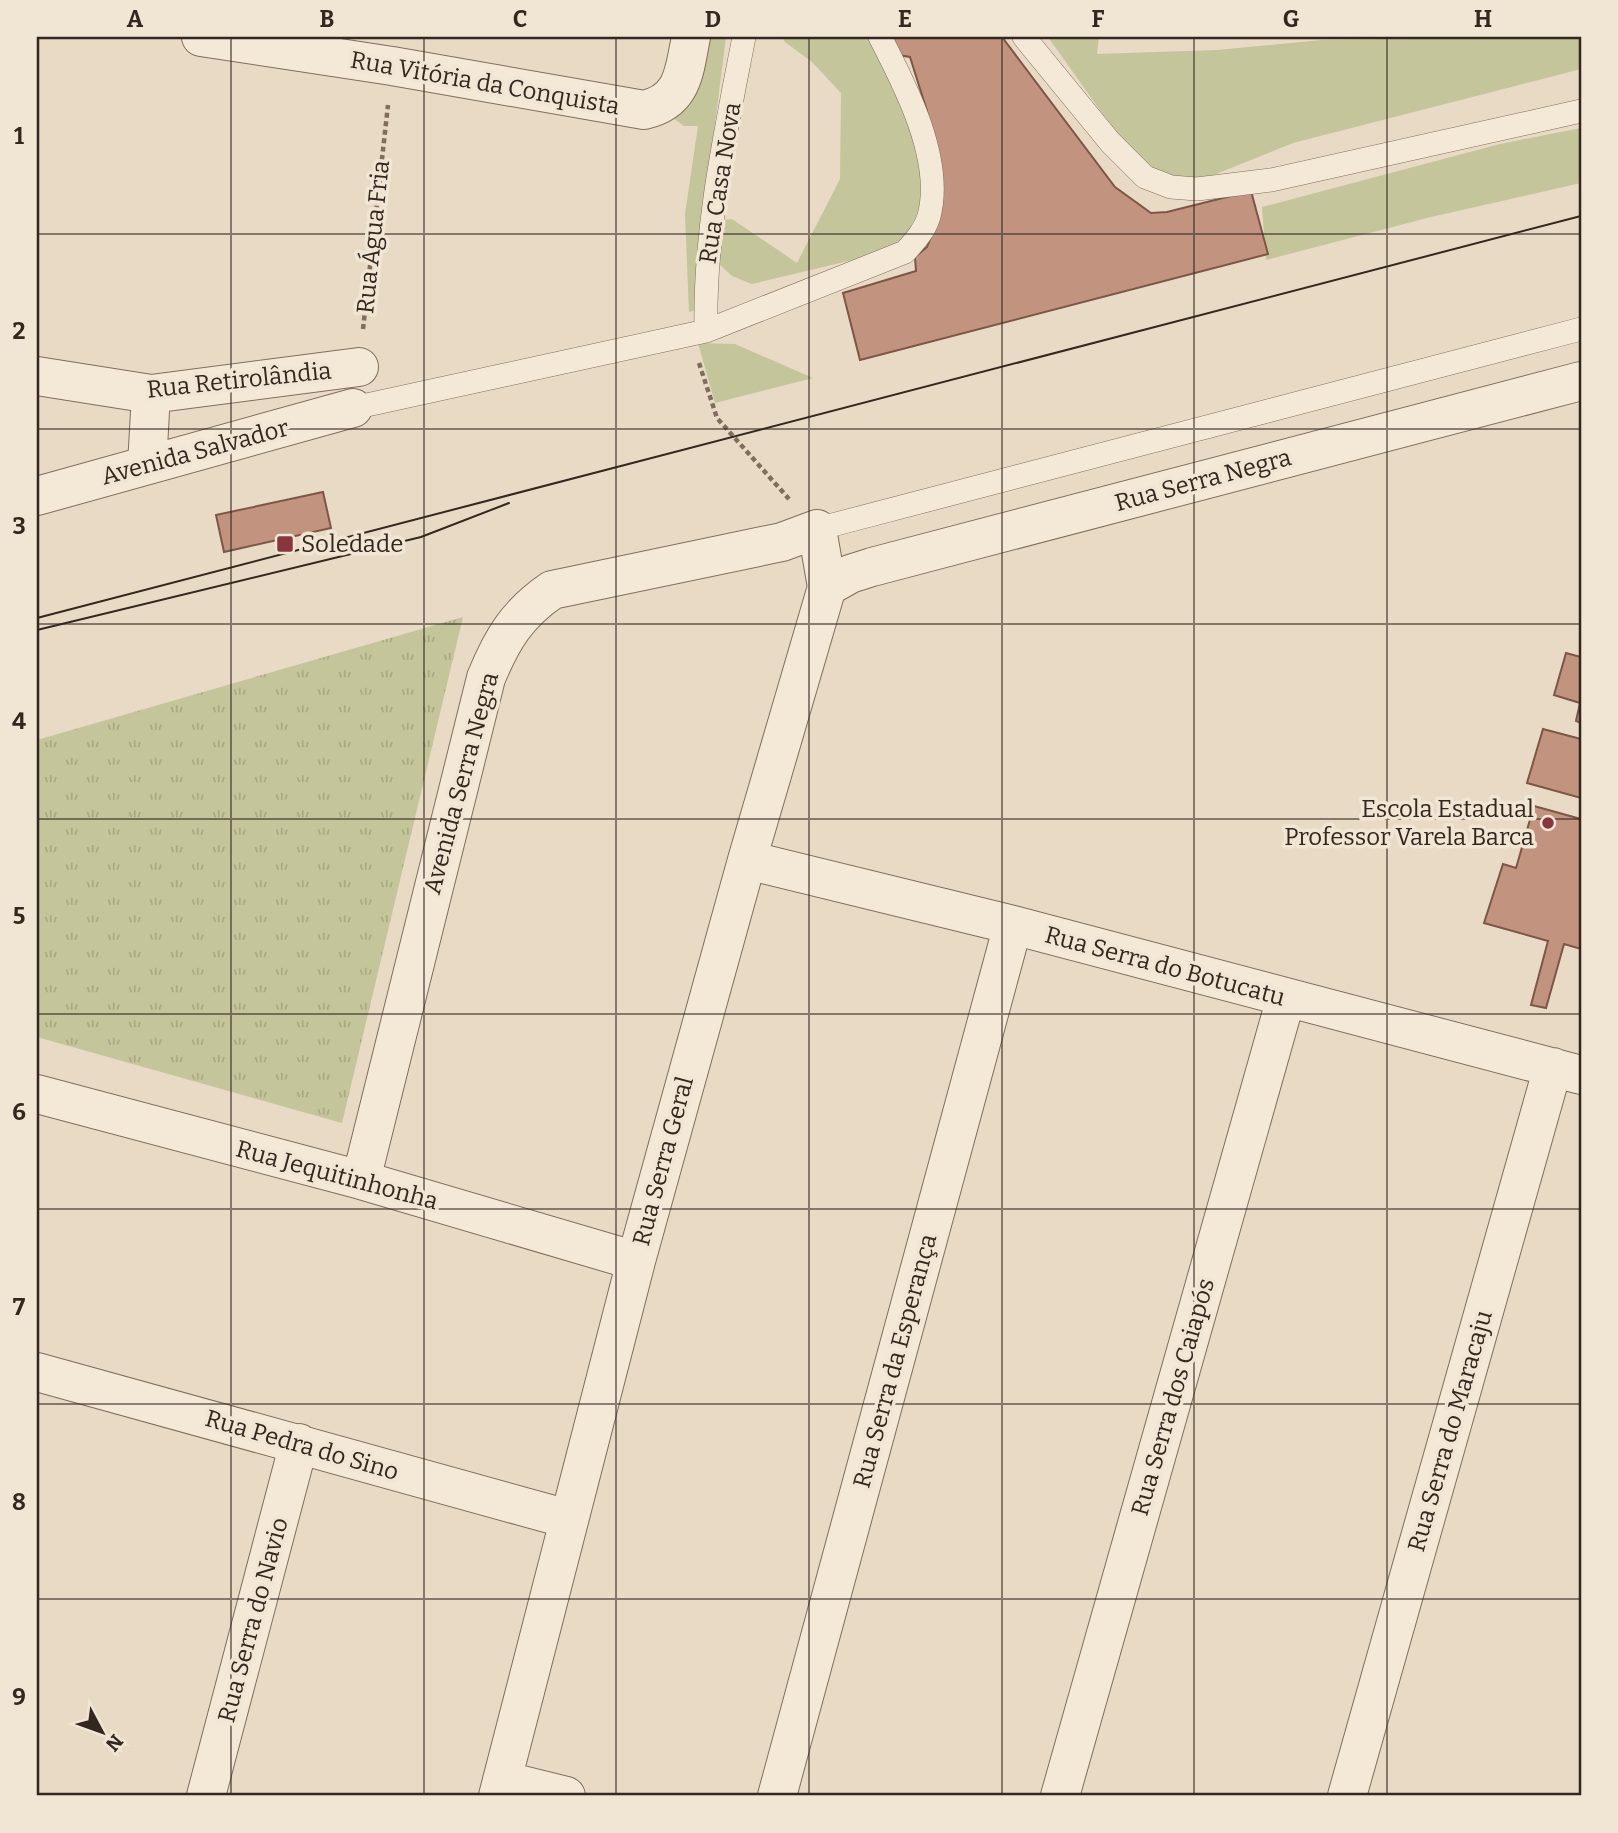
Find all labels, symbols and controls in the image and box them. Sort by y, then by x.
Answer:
text: A [127,5,144,33]
text: B [320,5,334,33]
text: C [513,5,527,33]
text: D [705,5,721,33]
text: E [898,5,912,33]
text: F [1092,5,1105,33]
text: G [1283,5,1300,33]
text: H [1474,5,1492,33]
street label: Rua Vitória da Conquista [348,46,622,120]
street label: Rua Casa Nova [693,100,747,266]
text: 1 [14,122,24,150]
street label: Rua Água Fria [350,159,395,315]
text: 2 [13,317,26,345]
street label: Rua Retirolândia [145,356,333,404]
street label: Avenida Salvador [98,413,292,490]
street label: Rua Serra Negra [1112,443,1294,517]
text: 3 [12,512,26,540]
place label: Soledade [301,530,403,558]
marker: Soledade [275,534,295,554]
street label: Avenida Serra Negra [418,669,504,897]
text: 4 [12,707,26,735]
place label: Escola Estadual Professor Varela Barca [1284,795,1534,851]
marker: Escola Estadual Professor Varela Barca [1540,815,1556,831]
text: 5 [13,902,25,930]
street label: Rua Serra do Botucatu [1042,920,1288,1012]
street label: Rua Serra Geral [627,1073,699,1249]
text: 6 [12,1098,26,1126]
street label: Rua Jequitinhonha [233,1135,441,1215]
street label: Rua Serra da Esperança [848,1231,942,1491]
street label: Rua Serra dos Caiapós [1126,1275,1220,1519]
text: 7 [13,1293,26,1321]
street label: Rua Serra do Maracaju [1402,1307,1498,1555]
street label: Rua Pedra do Sino [202,1404,402,1486]
text: 8 [12,1488,26,1516]
street label: Rua Serra do Navio [212,1515,294,1725]
text: 9 [12,1683,26,1711]
north arrow [66,1696,136,1766]
text: N [101,1730,128,1756]

